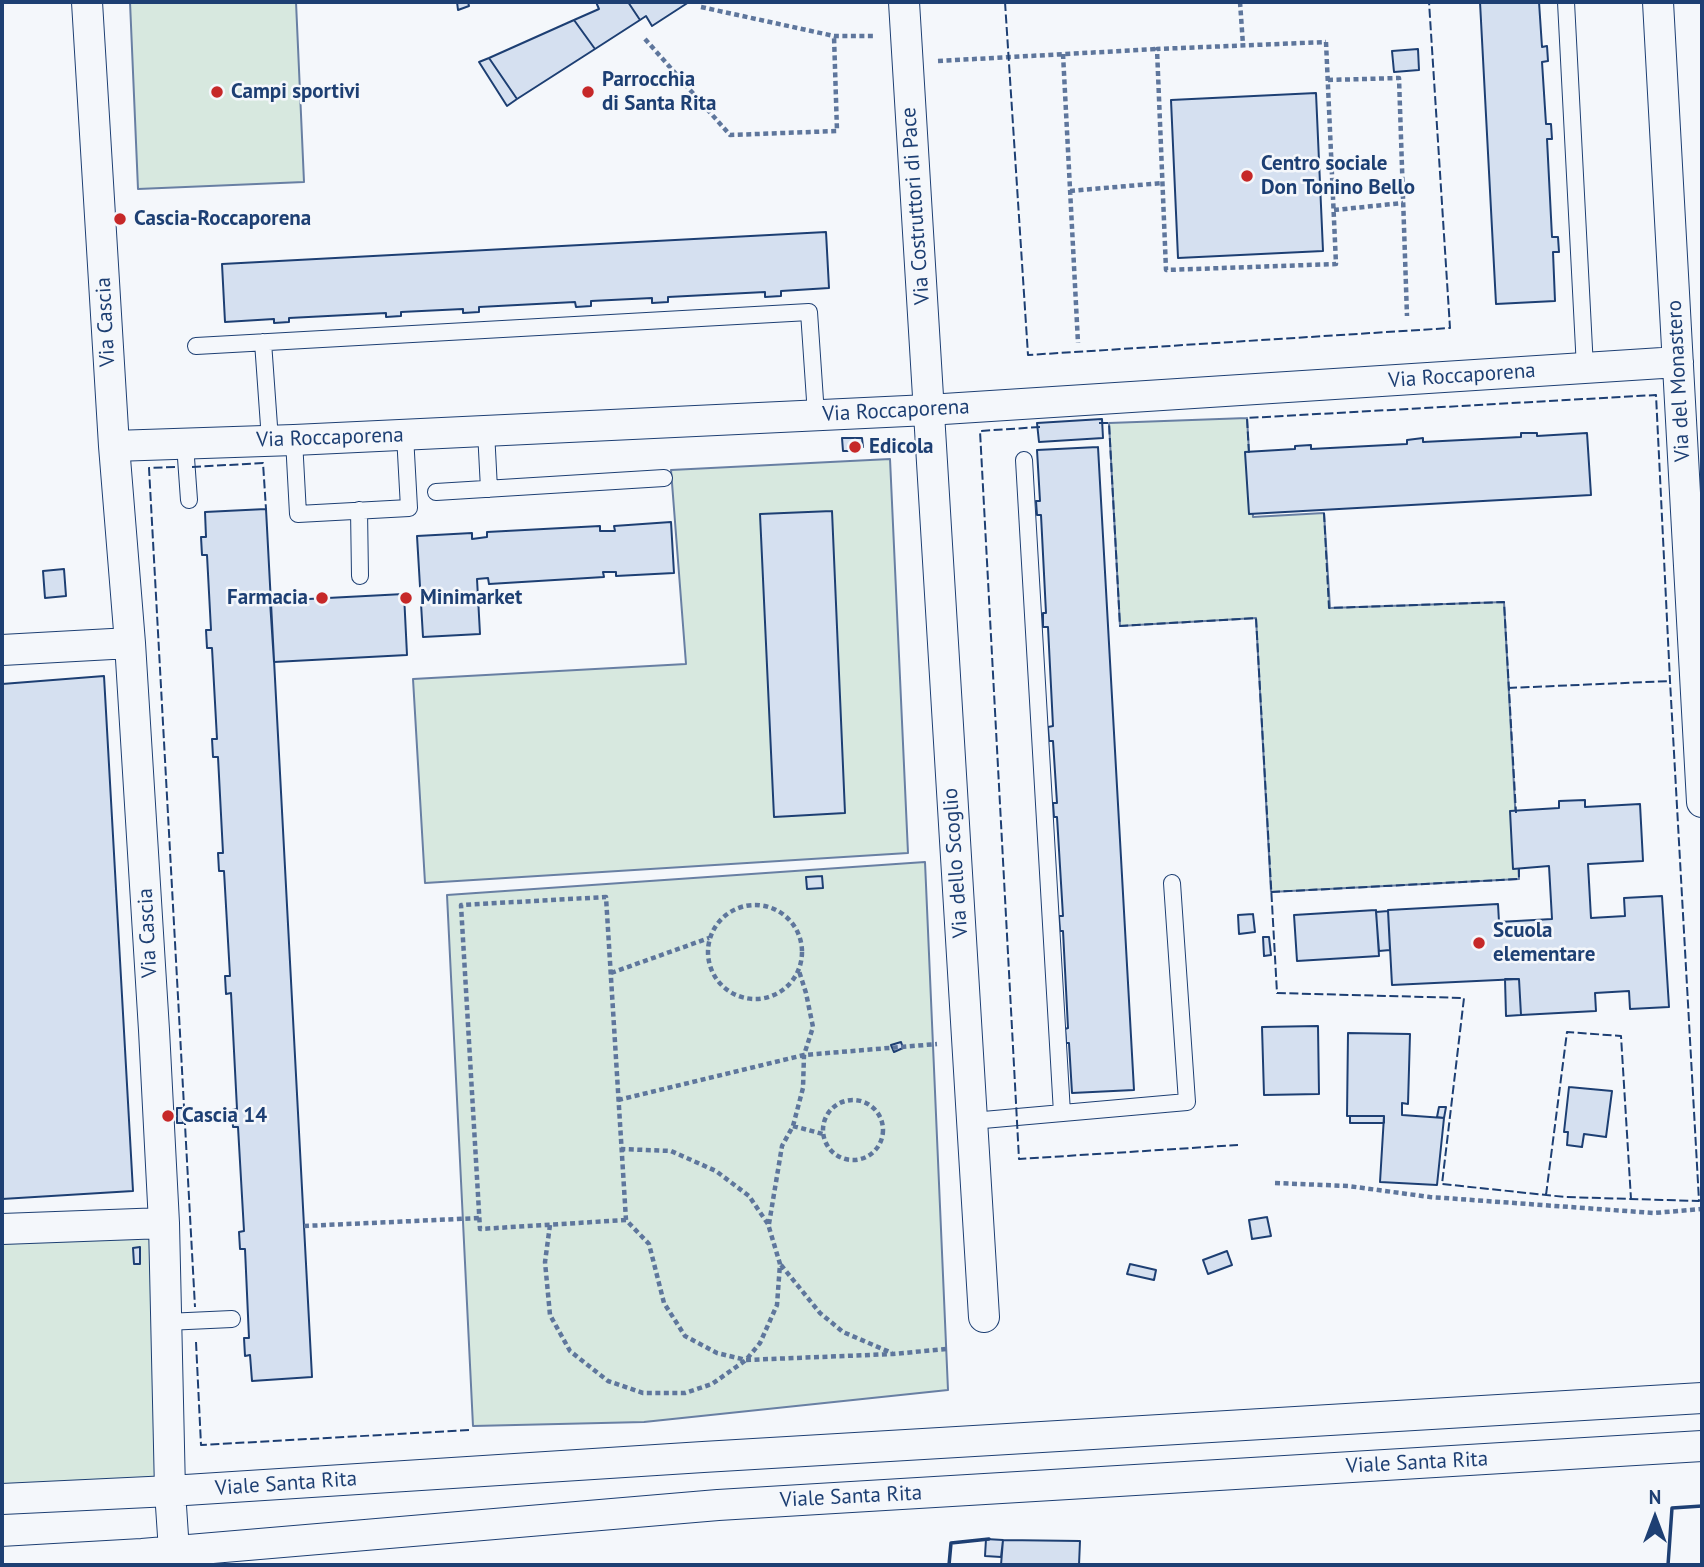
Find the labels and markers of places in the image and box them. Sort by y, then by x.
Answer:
place label: Parrocchia di Santa Rita [602,67,716,117]
place label: Campi sportivi [231,79,360,105]
marker: Campi sportivi [209,84,225,100]
marker: Parrocchia di Santa Rita [580,84,596,100]
place label: Centro sociale Don Tonino Bello [1261,151,1415,201]
marker: Centro sociale Don Tonino Bello [1239,168,1255,184]
place label: Cascia-Roccaporena [134,206,311,232]
marker: Cascia-Roccaporena [112,211,128,227]
place label: Edicola [869,434,934,460]
marker: Edicola [847,439,863,455]
place label: Farmacia [227,585,308,611]
place label: Minimarket [420,585,522,611]
marker: Farmacia [314,590,330,606]
marker: Minimarket [398,590,414,606]
place label: Scuola elementare [1493,918,1595,968]
marker: Scuola elementare [1471,935,1487,951]
place label: Cascia 14 [182,1103,267,1129]
marker: Cascia 14 [160,1108,176,1124]

